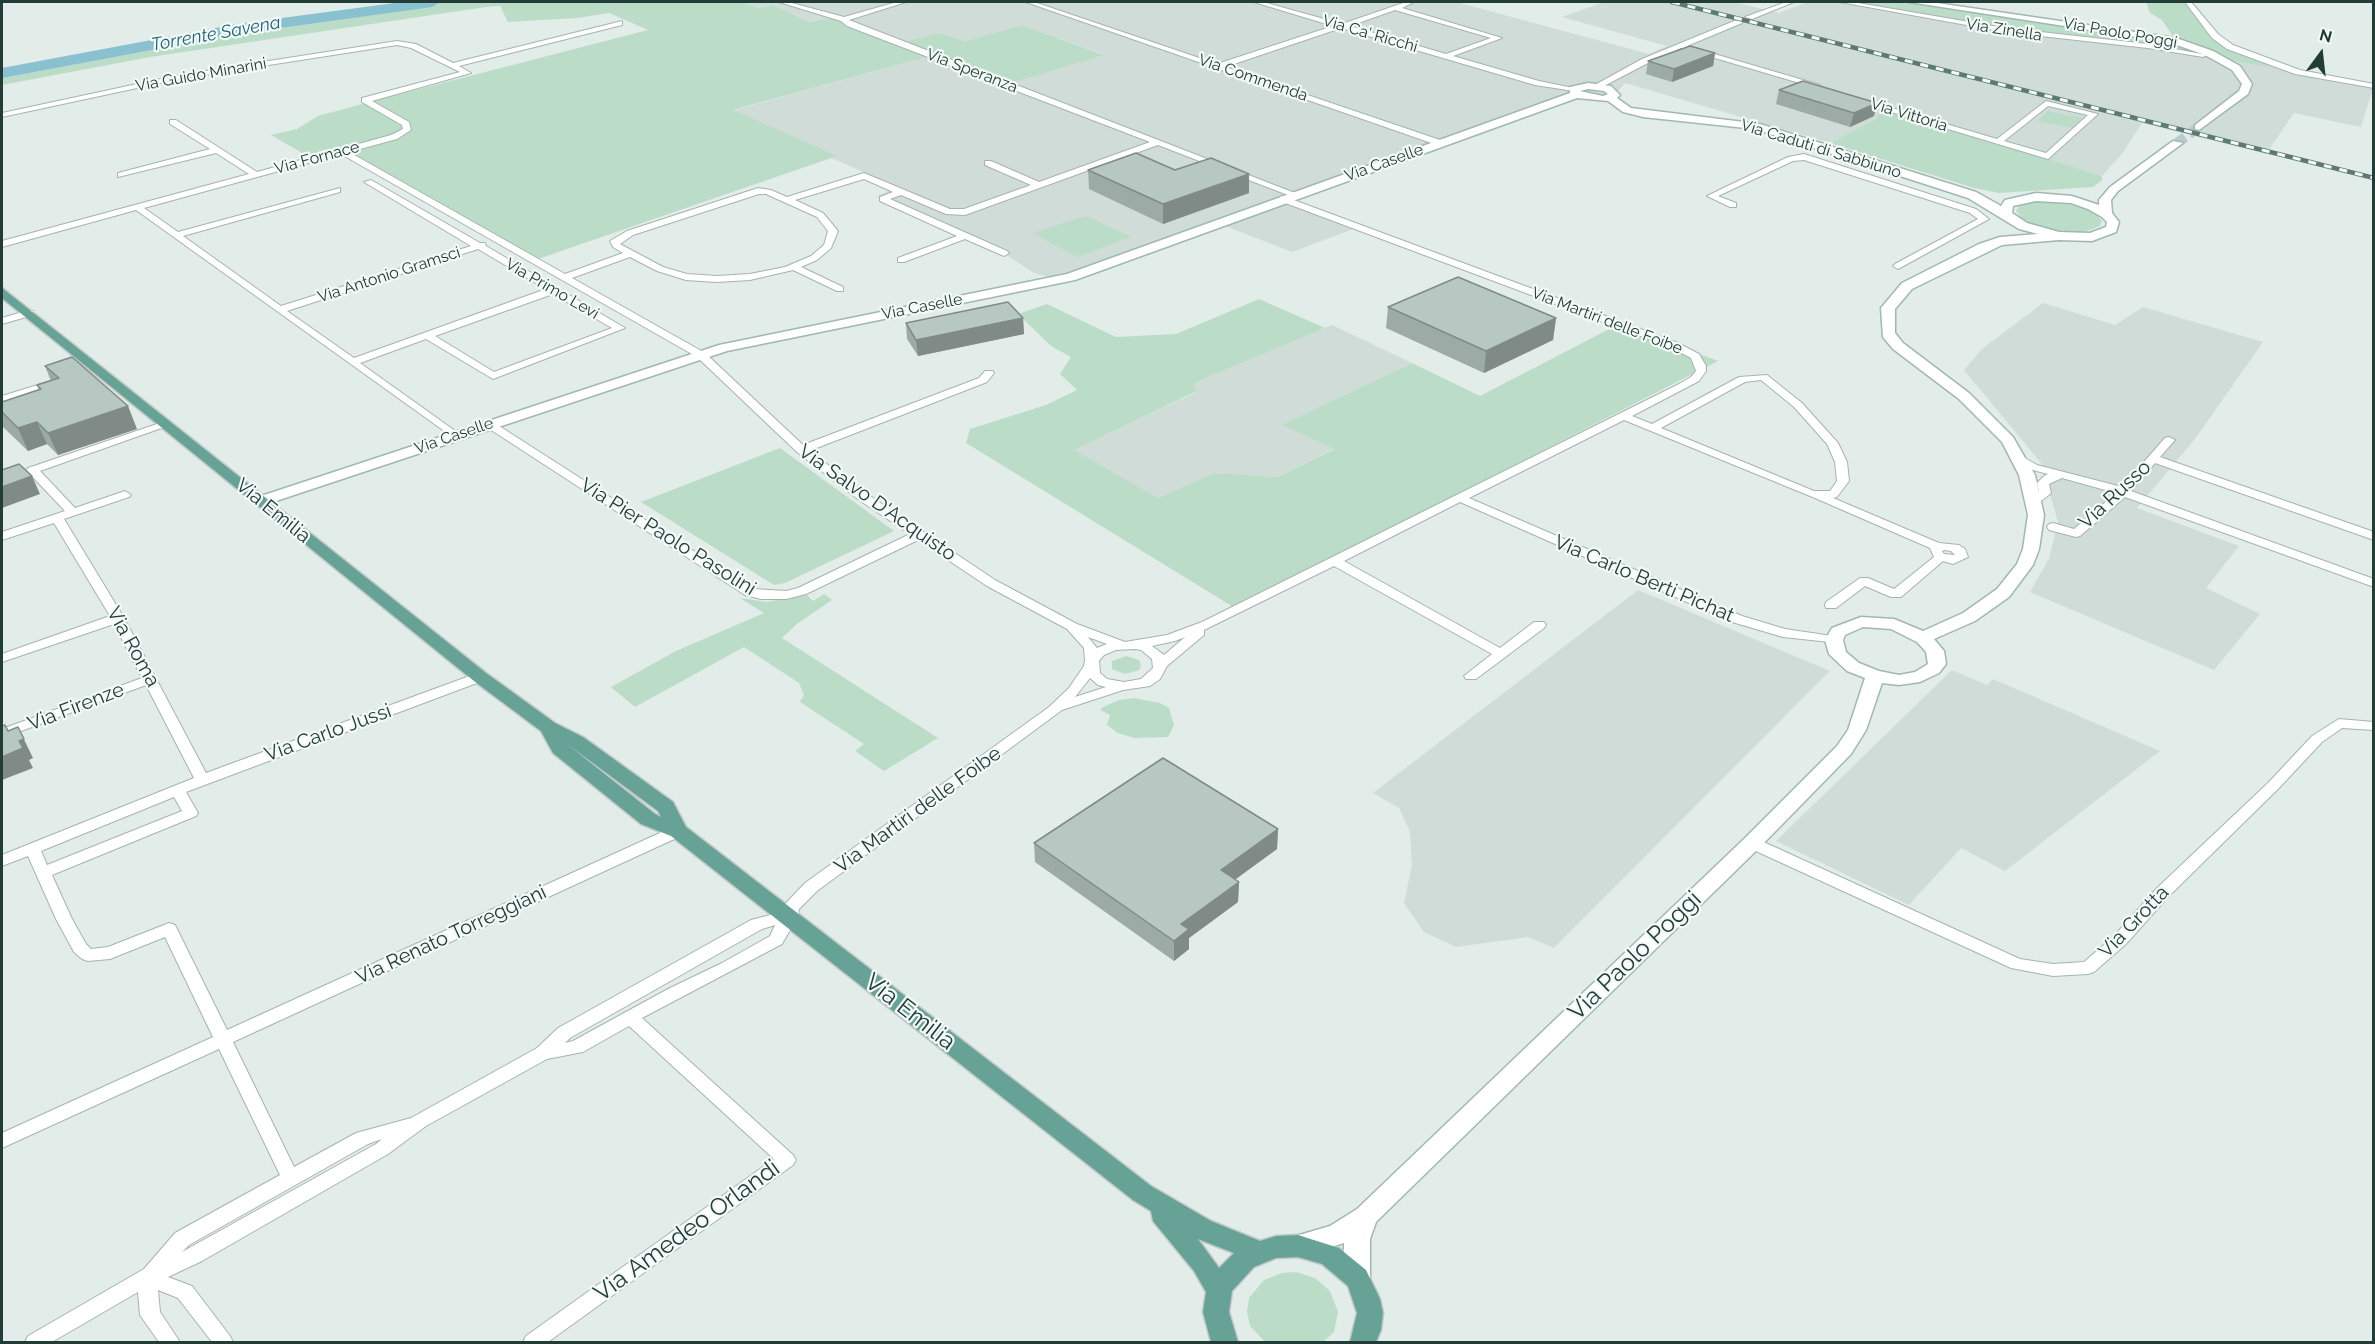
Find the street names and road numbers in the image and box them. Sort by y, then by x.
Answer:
street label: Via Ca' Ricchi [1320,11,1420,57]
street label: Via Paolo Poggi [2061,13,2179,53]
street label: Via Zinella [1965,15,2043,45]
street label: Via Speranza [924,45,1020,97]
street label: Via Commenda [1196,50,1310,106]
street label: Via Guido Minarini [134,54,268,96]
street label: Via Vittoria [1868,94,1950,136]
street label: Via Caduti di Sabbiuno [1738,115,1904,183]
street label: Via Fornace [272,137,362,179]
street label: Via Caselle [1342,140,1426,186]
street label: Via Antonio Gramsci [315,243,463,307]
street label: Via Primo Levi [502,254,602,324]
street label: Via Martiri delle Foibe [1529,283,1685,359]
street label: Via Caselle [880,290,964,324]
street label: Via Caselle [412,414,496,458]
street label: Via Salvo D'Acquisto [793,440,961,566]
street label: Via Russo [2074,456,2156,534]
street label: Via Pier Paolo Pasolini [576,473,760,601]
street label: Via Emilia [231,474,315,548]
street label: Via Carlo Berti Pichat [1550,530,1738,628]
street label: Via Roma [101,603,165,691]
street label: Via Firenze [24,678,128,736]
street label: Via Carlo Jussi [261,699,395,767]
street label: Via Martiri delle Foibe [830,741,1006,879]
street label: Via Renato Torreggiani [352,880,550,990]
street label: Via Grotta [2094,881,2174,963]
street label: Via Paolo Poggi [1563,885,1707,1027]
street label: Via Emilia [859,968,961,1056]
street label: Via Amedeo Orlandi [588,1154,786,1308]

